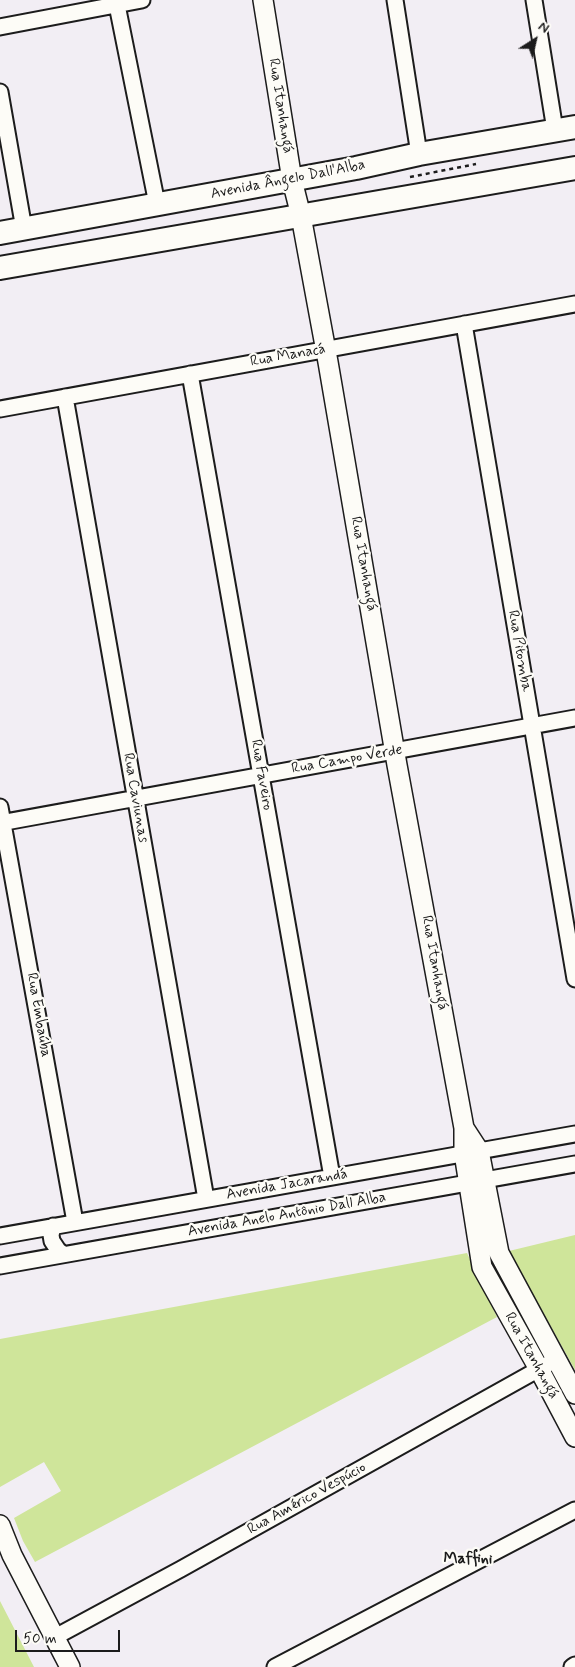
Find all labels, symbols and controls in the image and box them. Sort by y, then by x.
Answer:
north arrow [510,15,560,65]
text: N [535,18,553,38]
street label: Rua Itanhangá [264,57,296,155]
street label: Avenida Ângelo Dall'Alba [209,156,367,204]
street label: Rua Manacá [249,341,327,371]
street label: Rua Itanhangá [346,515,380,613]
street label: Rua Pitomba [503,609,535,693]
street label: Rua Faveiro [246,738,276,812]
street label: Rua Campo Verde [290,741,404,779]
street label: Rua Caviunas [118,752,152,844]
street label: Rua Itanhangá [417,914,451,1012]
street label: Rua Embaúba [22,971,54,1059]
street label: Avenida Jacarandá [225,1165,349,1205]
street label: Avenida Anelo Antônio Dall Alba [186,1189,388,1241]
street label: Rua Itanhangá [500,1310,562,1402]
street label: Rua Américo Vespúcio [245,1459,369,1539]
district label: Maffini [444,1550,492,1570]
scale bar [18,1620,122,1652]
text: 50 m [23,1629,57,1649]

